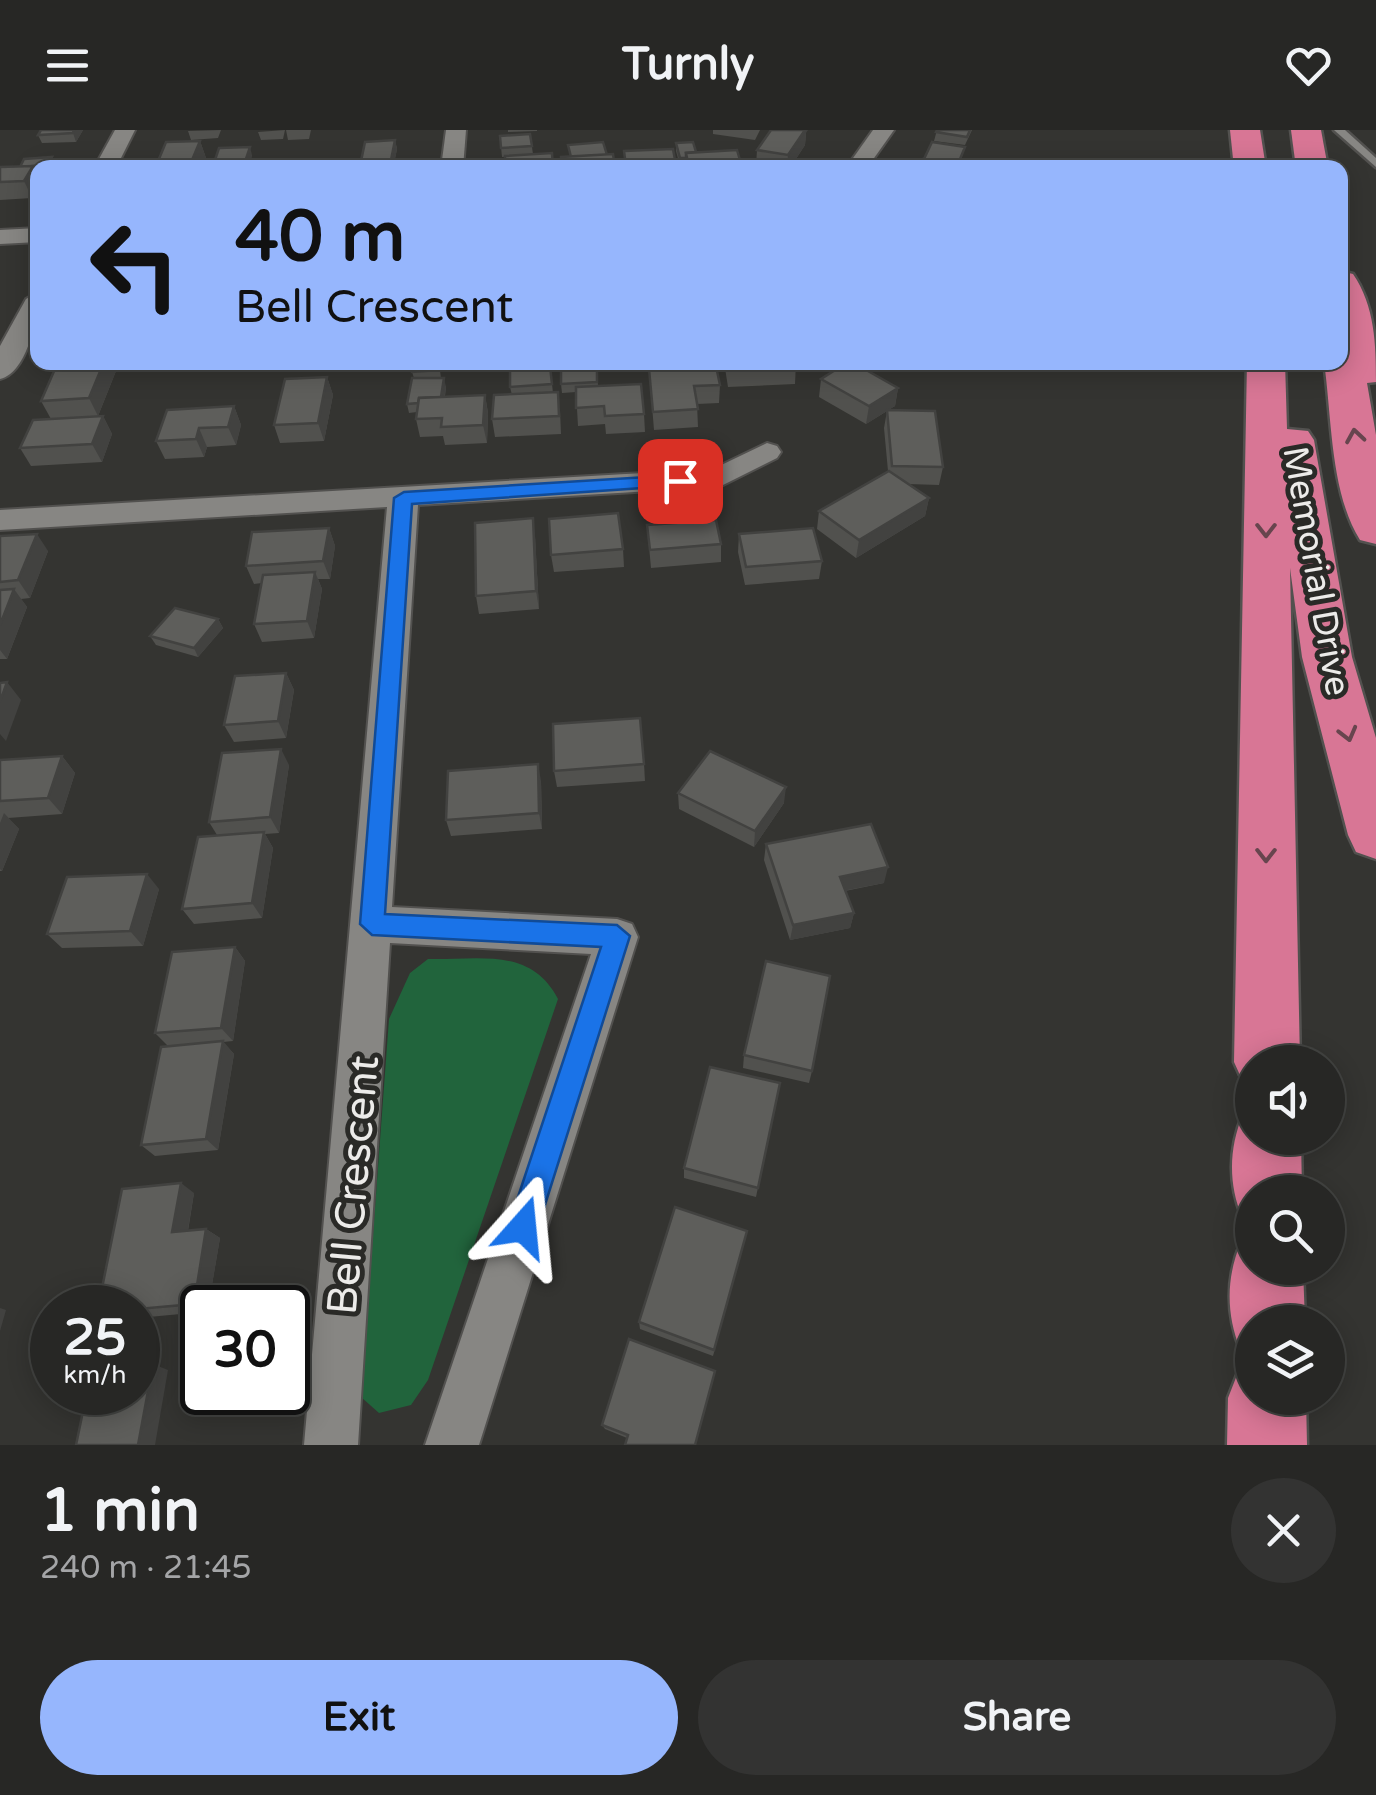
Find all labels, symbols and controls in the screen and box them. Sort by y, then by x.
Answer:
icon: menu [40,38,95,93]
text: Turnly [622,38,754,92]
icon: heart [1281,38,1336,93]
text: 40 m [235,196,405,280]
icon: left [70,200,200,330]
text: Bell Crescent [235,281,513,335]
one-way arrow [1346,427,1367,444]
pin [638,439,723,524]
street label: Memorial Drive [1273,443,1359,699]
icon: arrive [653,454,708,509]
one-way arrow [1255,522,1277,538]
one-way arrow [1336,724,1357,741]
one-way arrow [1255,848,1277,863]
map controls [1235,1045,1345,1415]
button: sound [1235,1045,1345,1155]
street label: Bell Crescent [317,1053,390,1317]
position arrow [471,1175,575,1279]
button: search [1235,1175,1345,1285]
speed limit sign: 30 [180,1285,310,1415]
button: layers [1235,1305,1345,1415]
text: 25 [64,1308,126,1368]
text: km/h [64,1360,126,1390]
text: 1 min [40,1475,200,1547]
button: close [1231,1478,1336,1583]
text: 240 m · 21:45 [40,1549,252,1587]
button: Exit [40,1660,678,1775]
button: Share [698,1660,1336,1775]

